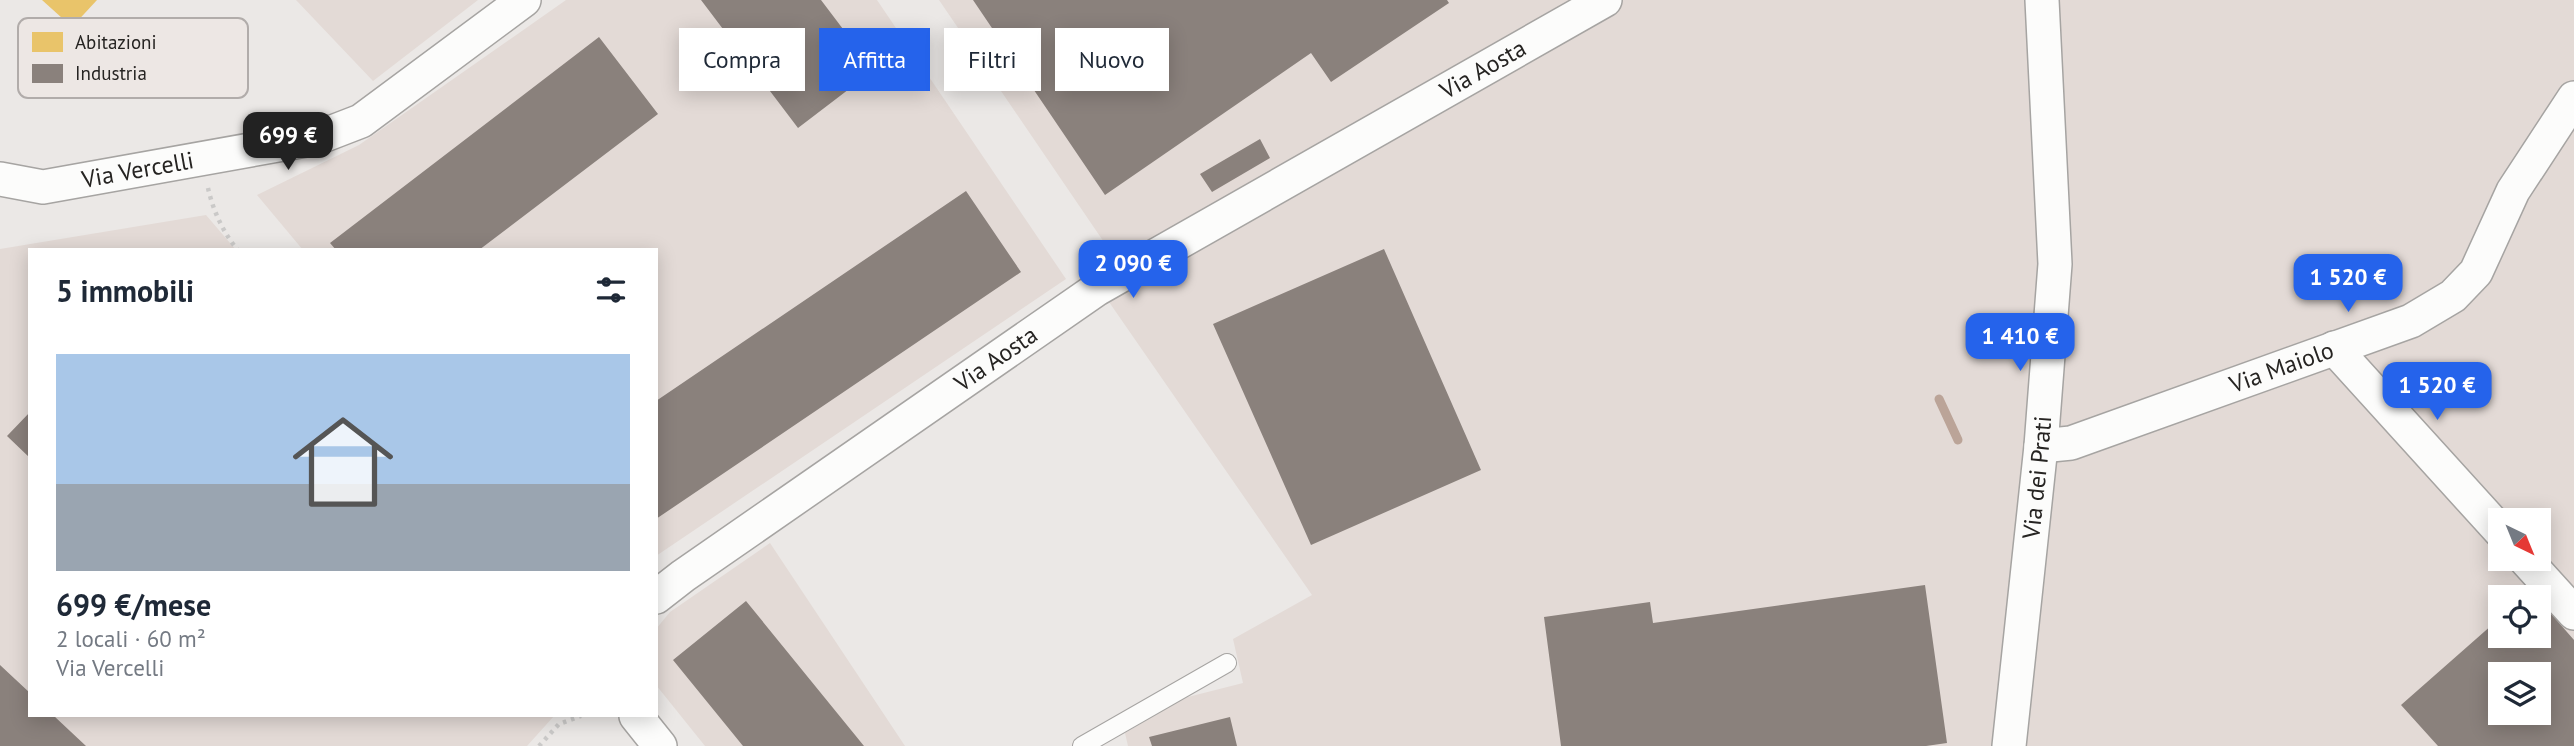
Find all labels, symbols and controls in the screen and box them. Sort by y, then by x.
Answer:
legend [18,18,248,98]
chip: Compra [679,28,805,91]
chip: Affitta [819,28,930,91]
chip: Filtri [944,28,1041,91]
chip: Nuovo [1055,28,1169,91]
text: Abitazioni [75,30,157,54]
street label: Via Aosta [1433,32,1531,106]
text: Industria [75,61,147,85]
pin: 699 € [239,113,337,172]
text: 699 € [259,120,317,149]
street label: Via Vercelli [78,144,196,195]
pin: 2 090 € [1068,240,1198,300]
text: 2 090 € [1095,248,1171,277]
pin: 1 520 € [2283,254,2413,314]
text: 1 520 € [2310,262,2386,291]
text: 5 immobili [56,271,194,310]
icon: filters [592,271,630,309]
pin: 1 410 € [1955,314,2085,373]
street label: Via Aosta [947,319,1043,399]
text: 1 410 € [1982,321,2058,350]
street label: Via Maiolo [2224,334,2338,400]
pin: 1 520 € [2372,362,2502,422]
text: 1 520 € [2399,370,2475,399]
icon: home [280,399,406,525]
street label: Via dei Prati [2015,415,2058,542]
north arrow [2488,508,2552,570]
map controls [2488,508,2551,725]
text: 699 €/mese [56,585,211,624]
button: locate [2488,585,2551,648]
text: 2 locali · 60 m² [56,624,206,653]
text: Via Vercelli [56,653,164,682]
button: layers [2488,662,2551,725]

